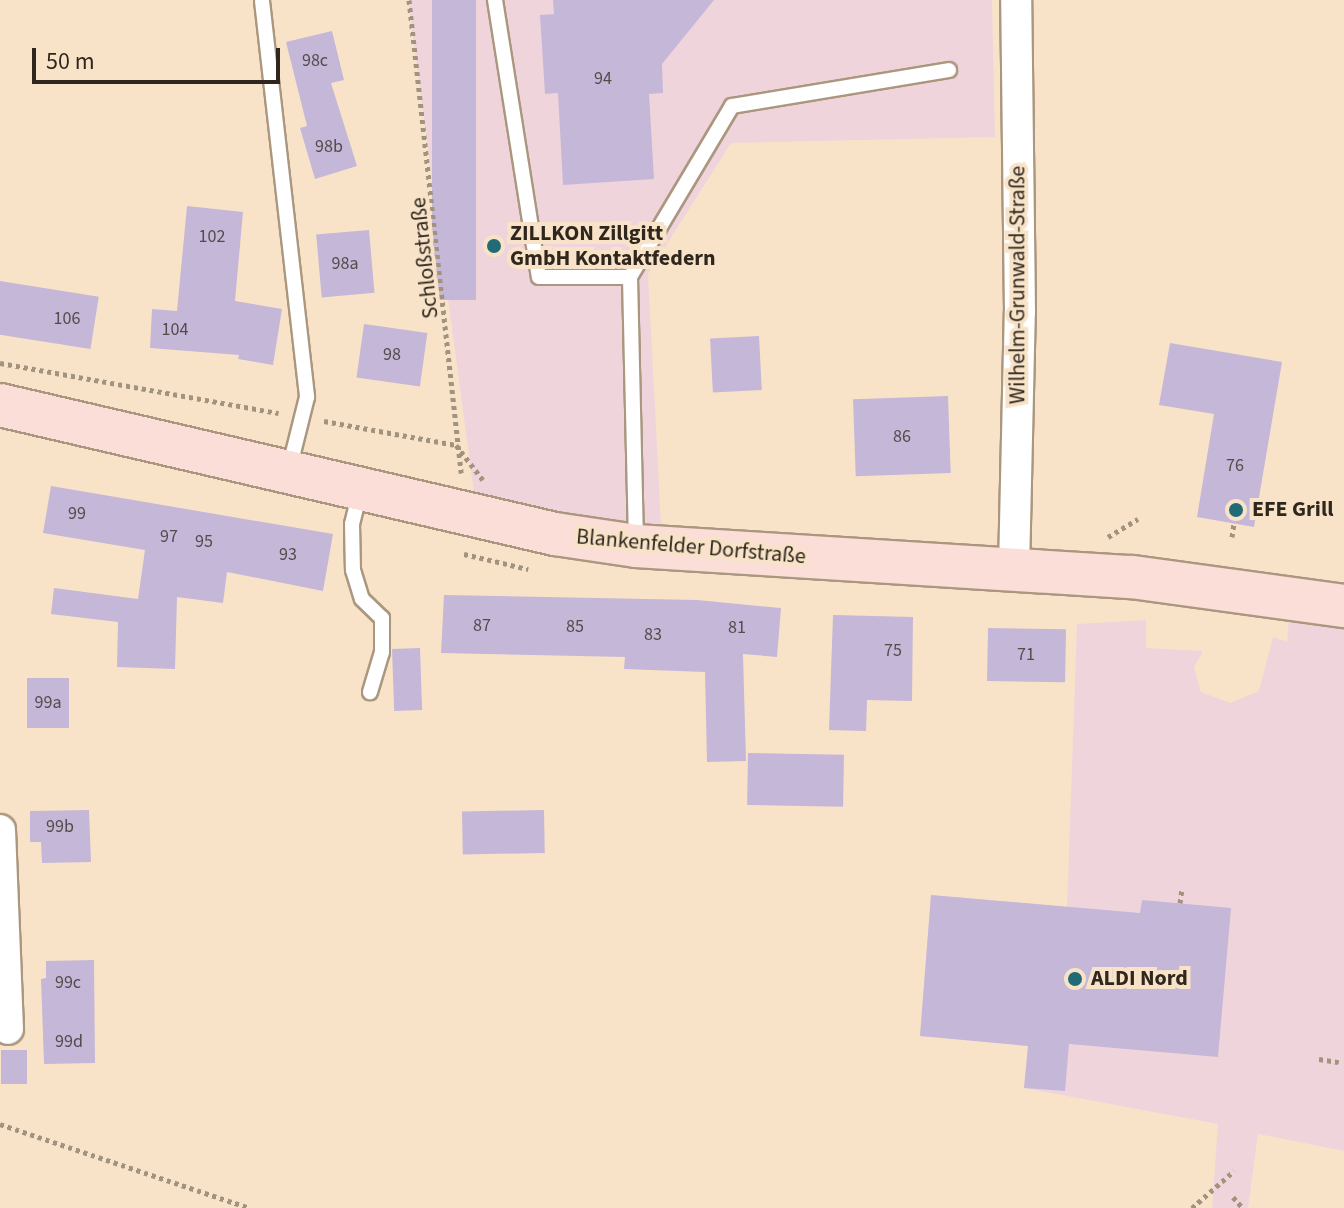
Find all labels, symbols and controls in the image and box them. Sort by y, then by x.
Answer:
scale bar [36,32,284,82]
text: 50 m [46,44,95,79]
house number: 98c [302,50,328,72]
house number: 94 [594,68,612,90]
house number: 98b [315,136,343,158]
street label: Wilhelm-Grunwald-Straße [1005,166,1031,404]
street label: Schloßstraße [405,196,445,320]
place label: ZILLKON Zillgitt GmbH Kontaktfedern [510,220,716,272]
house number: 102 [199,226,225,248]
marker: ZILLKON Zillgitt GmbH Kontaktfedern [485,237,503,255]
house number: 98a [332,253,358,275]
house number: 106 [54,308,80,330]
house number: 104 [162,319,188,341]
house number: 98 [383,344,401,366]
house number: 86 [893,426,911,448]
house number: 76 [1226,455,1244,477]
place label: EFE Grill [1252,497,1333,523]
marker: EFE Grill [1227,501,1245,519]
house number: 99 [68,503,86,525]
street label: Blankenfelder Dorfstraße [575,524,807,570]
house number: 97 [160,526,178,548]
house number: 95 [195,531,213,553]
house number: 93 [279,544,297,566]
house number: 87 [473,615,491,637]
house number: 85 [566,616,584,638]
house number: 81 [728,617,746,639]
house number: 83 [644,624,662,646]
house number: 75 [884,640,902,662]
house number: 71 [1017,644,1035,666]
house number: 99a [35,692,61,714]
house number: 99b [46,816,74,838]
place label: ALDI Nord [1091,966,1188,992]
marker: ALDI Nord [1066,970,1084,988]
house number: 99c [55,972,81,994]
house number: 99d [55,1031,83,1053]

